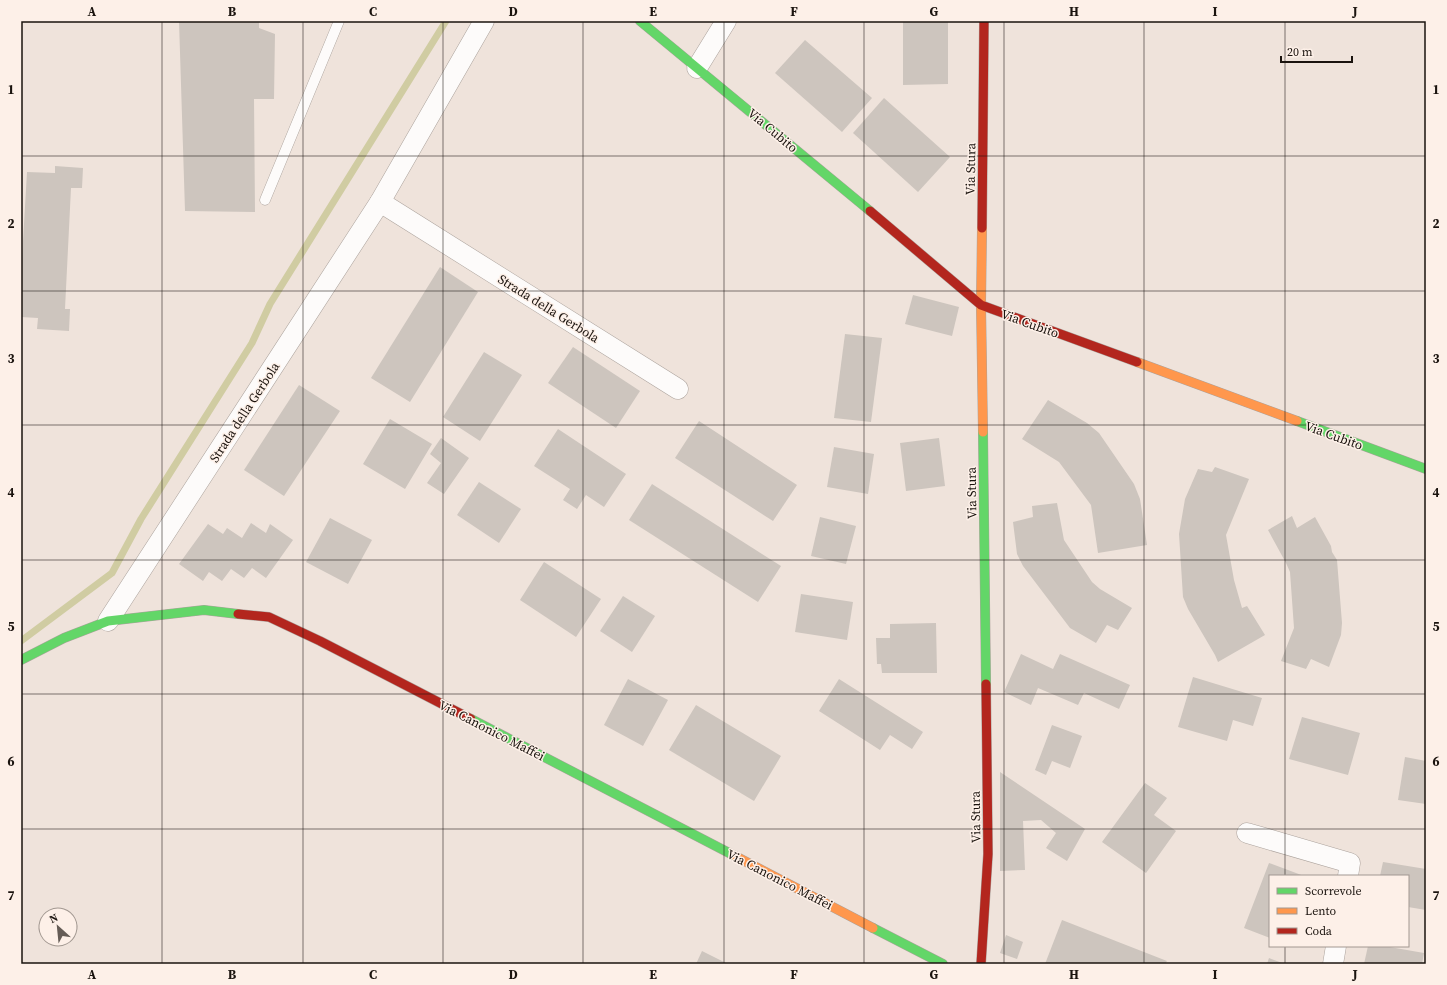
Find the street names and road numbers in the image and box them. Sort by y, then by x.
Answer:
street label: Via Cubito [744,104,801,156]
street label: Via Stura [962,142,979,195]
street label: Strada della Gerbola [495,270,603,347]
street label: Via Cubito [999,305,1061,342]
street label: Strada della Gerbola [206,358,283,466]
street label: Via Cubito [1303,417,1365,454]
street label: Via Stura [963,466,980,519]
street label: Via Canonico Maffei [436,696,548,765]
street label: Via Stura [967,790,984,843]
street label: Via Canonico Maffei [724,845,836,914]

